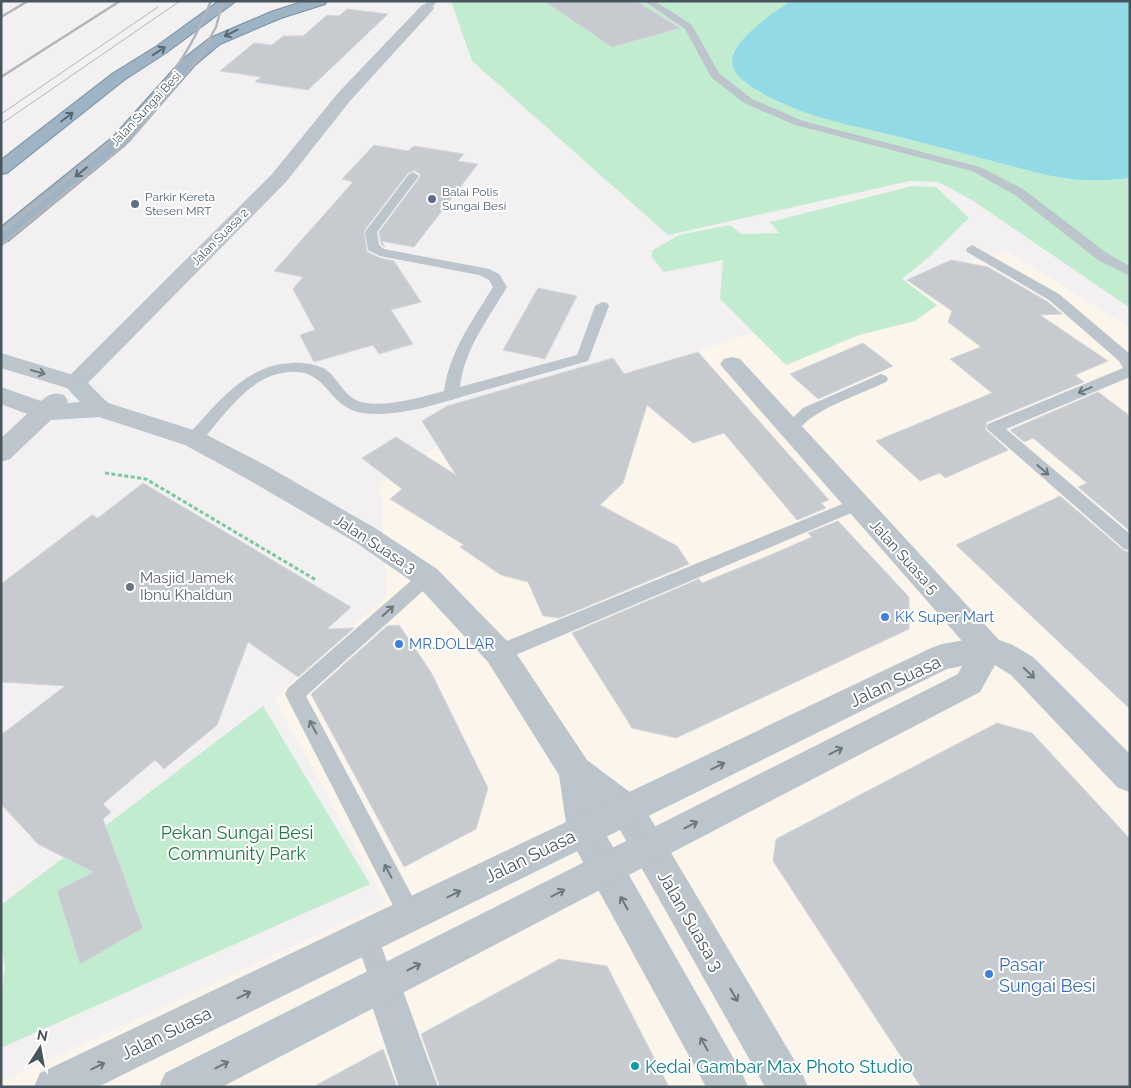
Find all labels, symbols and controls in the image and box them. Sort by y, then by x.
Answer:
one-way arrow [223,28,238,38]
one-way arrow [152,46,166,56]
street label: Jalan Sungai Besi [108,69,184,149]
one-way arrow [60,111,73,122]
one-way arrow [75,166,88,177]
place label: Balai Polis Sungai Besi [442,185,507,213]
place label: Parkir Kereta Stesen MRT [145,190,215,218]
marker: Balai Polis Sungai Besi [426,193,438,205]
marker: Parkir Kereta Stesen MRT [129,198,141,210]
street label: Jalan Suasa 2 [189,206,251,268]
one-way arrow [29,368,45,378]
one-way arrow [1078,386,1093,395]
one-way arrow [1036,464,1049,475]
street label: Jalan Suasa 3 [331,511,419,577]
street label: Jalan Suasa 5 [866,516,942,598]
place label: Masjid Jamek Ibnu Khaldun [140,569,234,604]
marker: Masjid Jamek Ibnu Khaldun [124,581,136,593]
one-way arrow [382,605,395,617]
place label: KK Super Mart [895,608,994,626]
marker: KK Super Mart [879,611,891,623]
place label: MR.DOLLAR [409,635,494,653]
marker: MR.DOLLAR [393,638,405,650]
street label: Jalan Suasa [846,651,944,711]
one-way arrow [1023,667,1036,679]
one-way arrow [308,720,318,735]
one-way arrow [828,746,843,755]
one-way arrow [710,761,725,770]
one-way arrow [684,820,699,830]
park label: Pekan Sungai Besi Community Park [161,822,313,864]
street label: Jalan Suasa [481,825,579,887]
one-way arrow [383,864,393,879]
street label: Jalan Suasa 3 [654,867,728,975]
one-way arrow [446,888,461,898]
one-way arrow [551,888,566,898]
one-way arrow [619,895,629,910]
place label: Pasar Sungai Besi [999,954,1096,996]
one-way arrow [406,962,421,972]
marker: Pasar Sungai Besi [983,968,995,980]
one-way arrow [729,987,739,1002]
one-way arrow [236,990,251,999]
street label: Jalan Suasa [117,1002,215,1064]
north arrow [15,1023,65,1073]
text: N [36,1026,49,1044]
one-way arrow [699,1037,709,1052]
place label: Kedai Gambar Max Photo Studio [645,1056,913,1077]
one-way arrow [90,1060,105,1070]
one-way arrow [214,1060,229,1069]
marker: Kedai Gambar Max Photo Studio [629,1060,641,1072]

